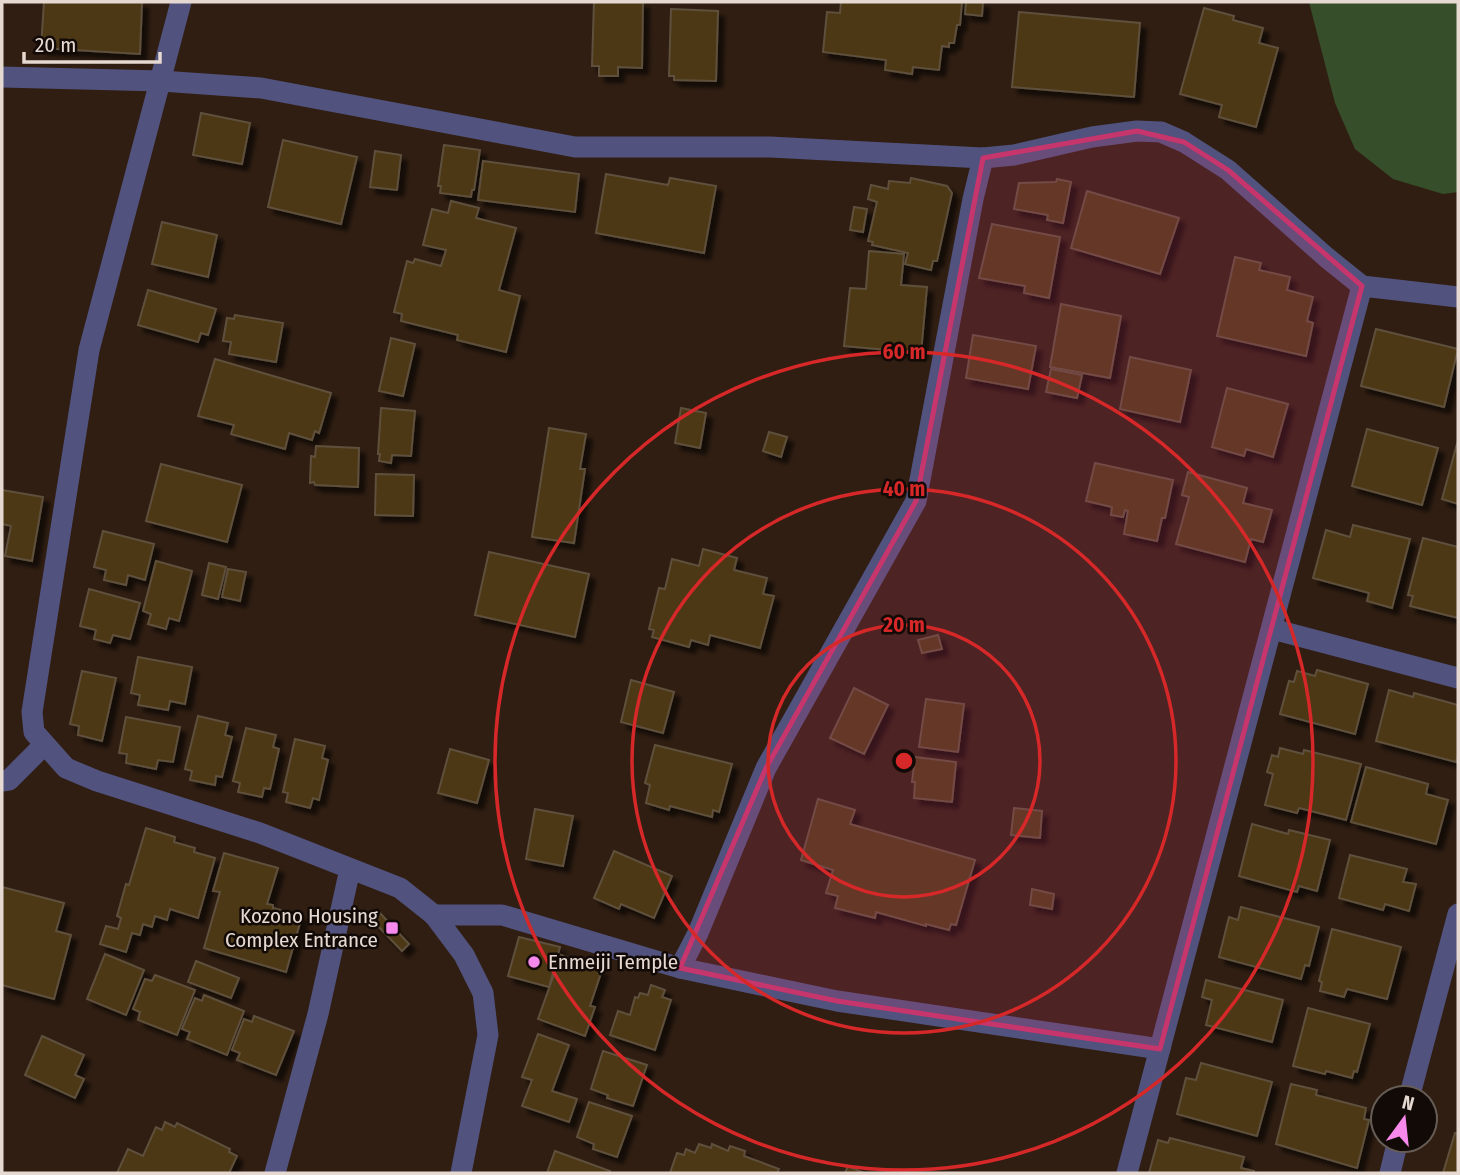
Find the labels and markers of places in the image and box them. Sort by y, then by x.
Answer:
centre of rings [892,749,916,773]
place label: Kozono Housing Complex Entrance [225,903,378,953]
marker: Kozono Housing Complex Entrance [384,920,400,936]
place label: Enmeiji Temple [548,949,678,975]
marker: Enmeiji Temple [526,954,542,970]

